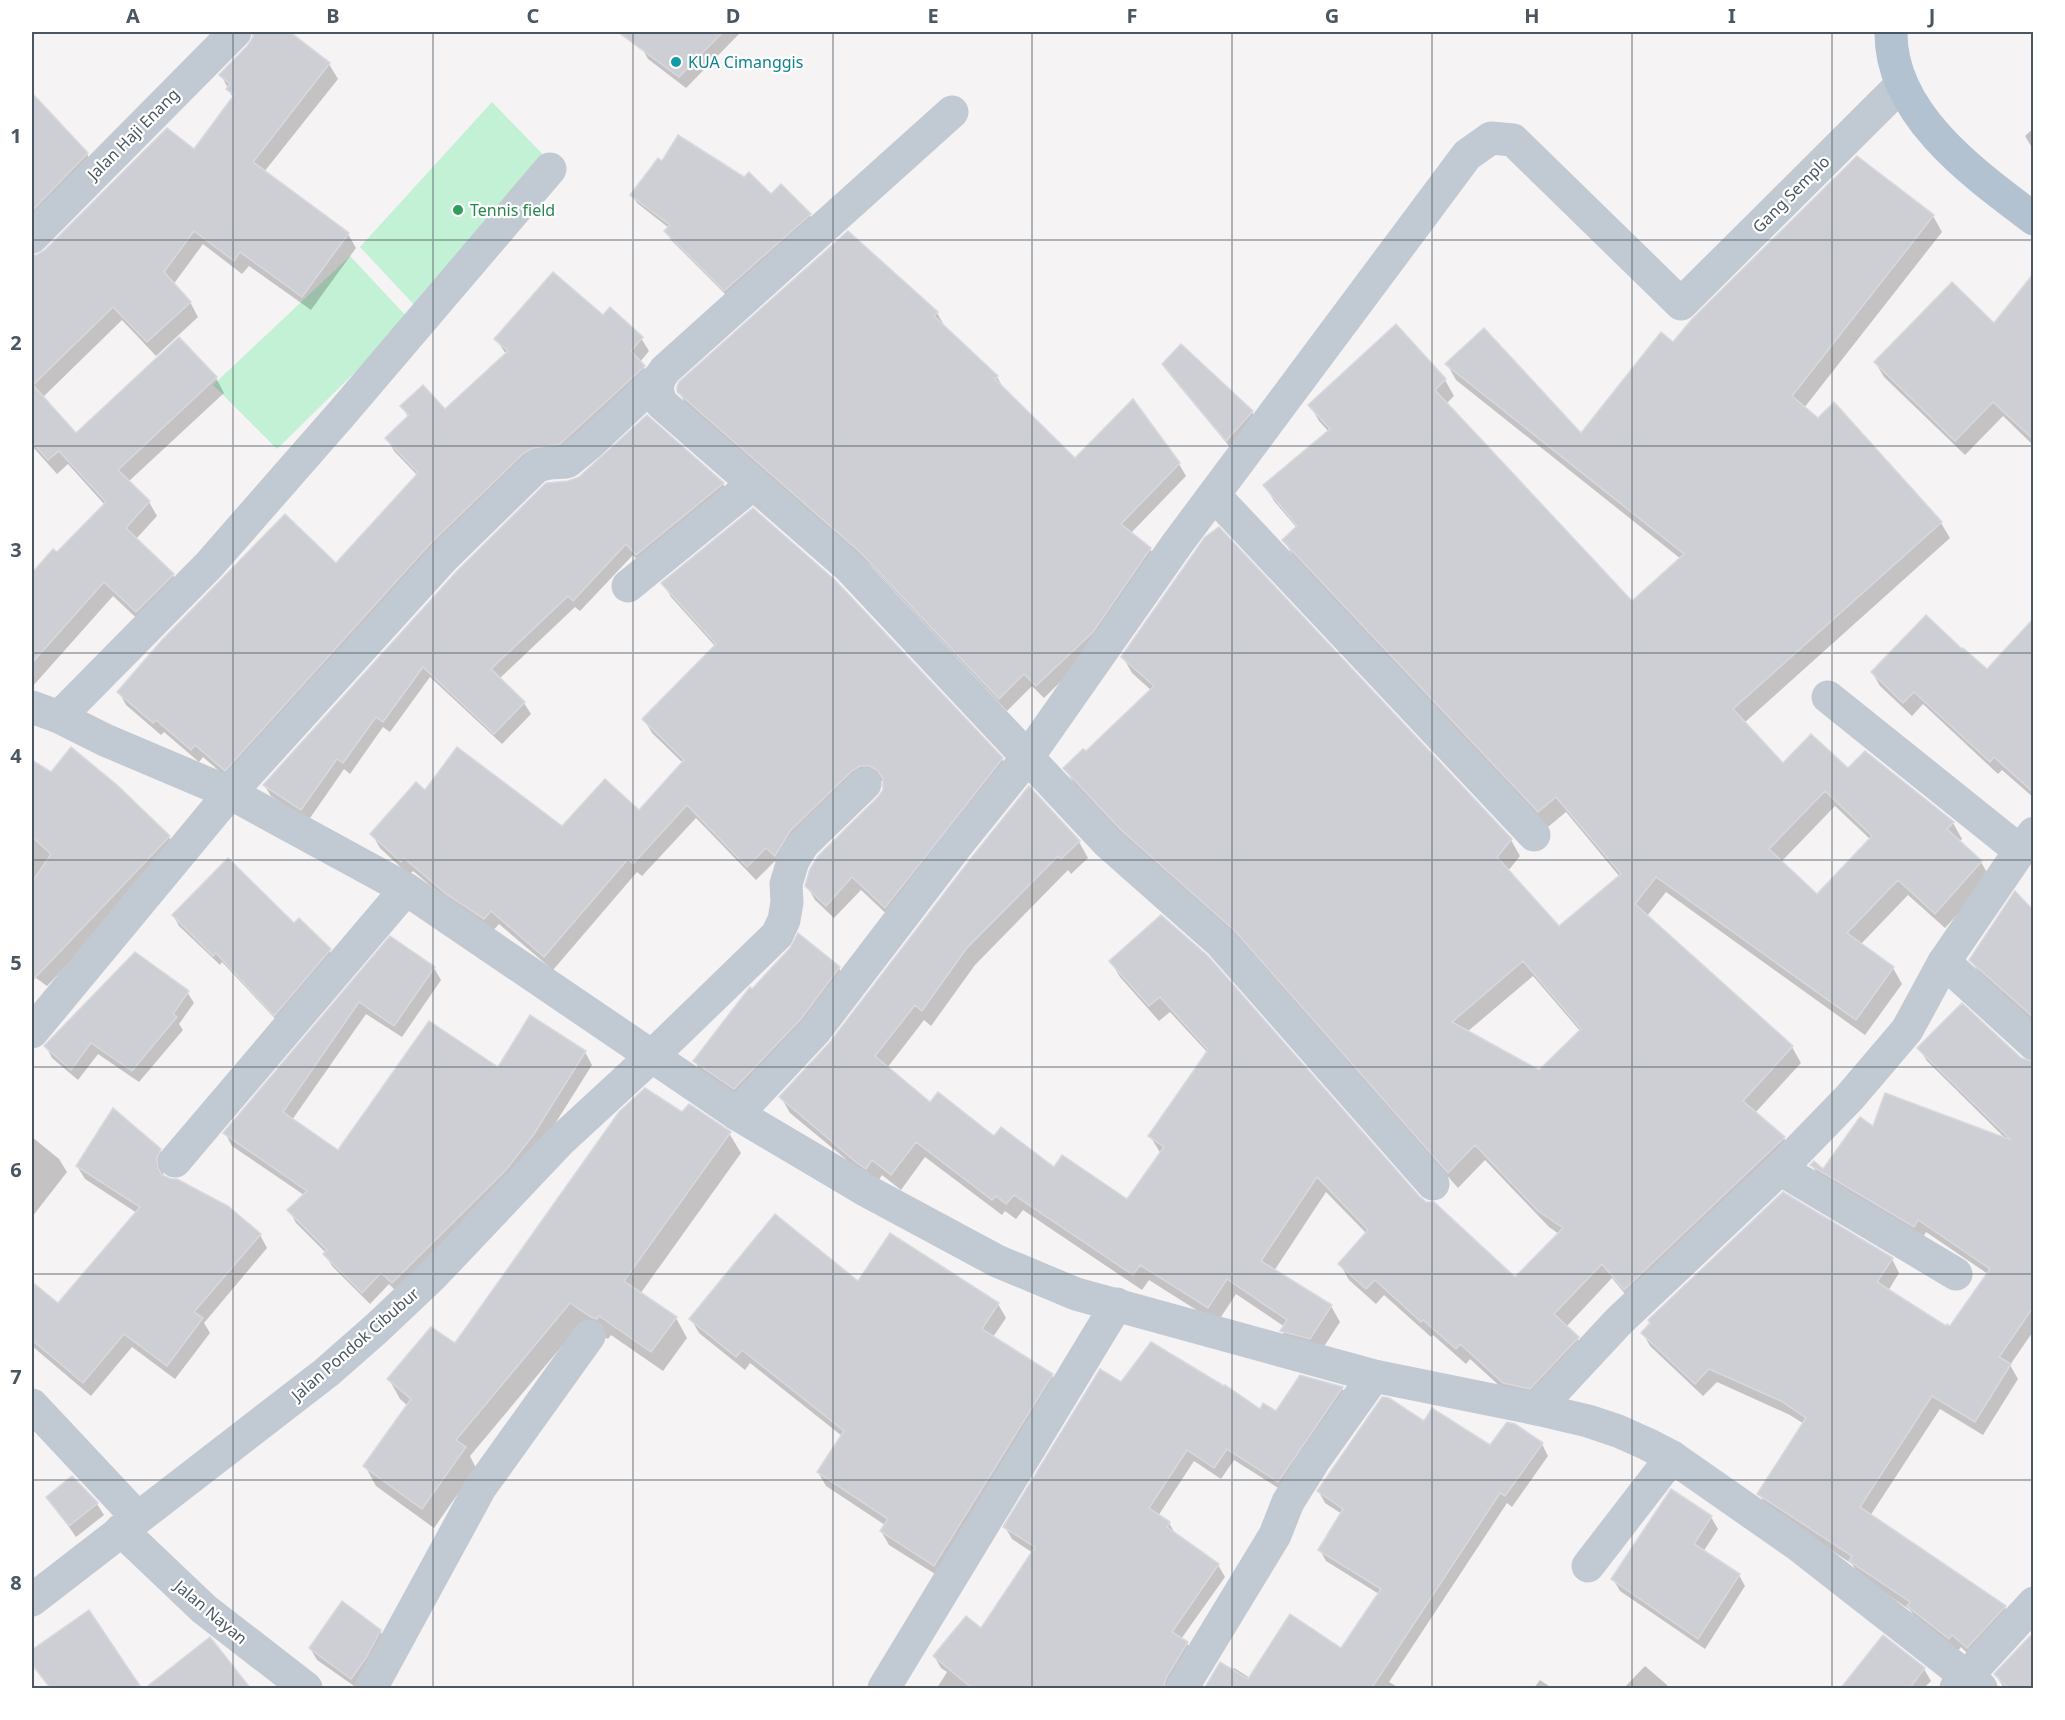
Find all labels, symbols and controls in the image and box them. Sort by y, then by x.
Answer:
text: A [126,2,140,29]
text: B [326,2,340,29]
text: C [527,2,540,29]
text: D [726,2,740,29]
text: E [927,2,939,29]
text: F [1127,2,1137,29]
text: G [1325,2,1339,29]
text: H [1524,2,1540,29]
text: I [1728,2,1736,29]
text: J [1927,2,1935,29]
place label: KUA Cimanggis [688,51,803,73]
marker: KUA Cimanggis [669,55,683,69]
street label: Jalan Haji Enang [81,83,184,186]
text: 1 [10,122,22,149]
street label: Gang Semplo [1748,151,1834,237]
place label: Tennis field [470,199,555,221]
marker: Tennis field [451,203,465,217]
text: 2 [10,329,22,356]
text: 3 [10,536,22,563]
text: 4 [10,742,22,769]
text: 5 [10,949,22,976]
text: 6 [10,1156,22,1183]
street label: Jalan Pondok Cibubur [285,1282,424,1407]
text: 7 [10,1363,22,1390]
text: 8 [10,1569,22,1596]
street label: Jalan Nayan [168,1574,252,1649]

